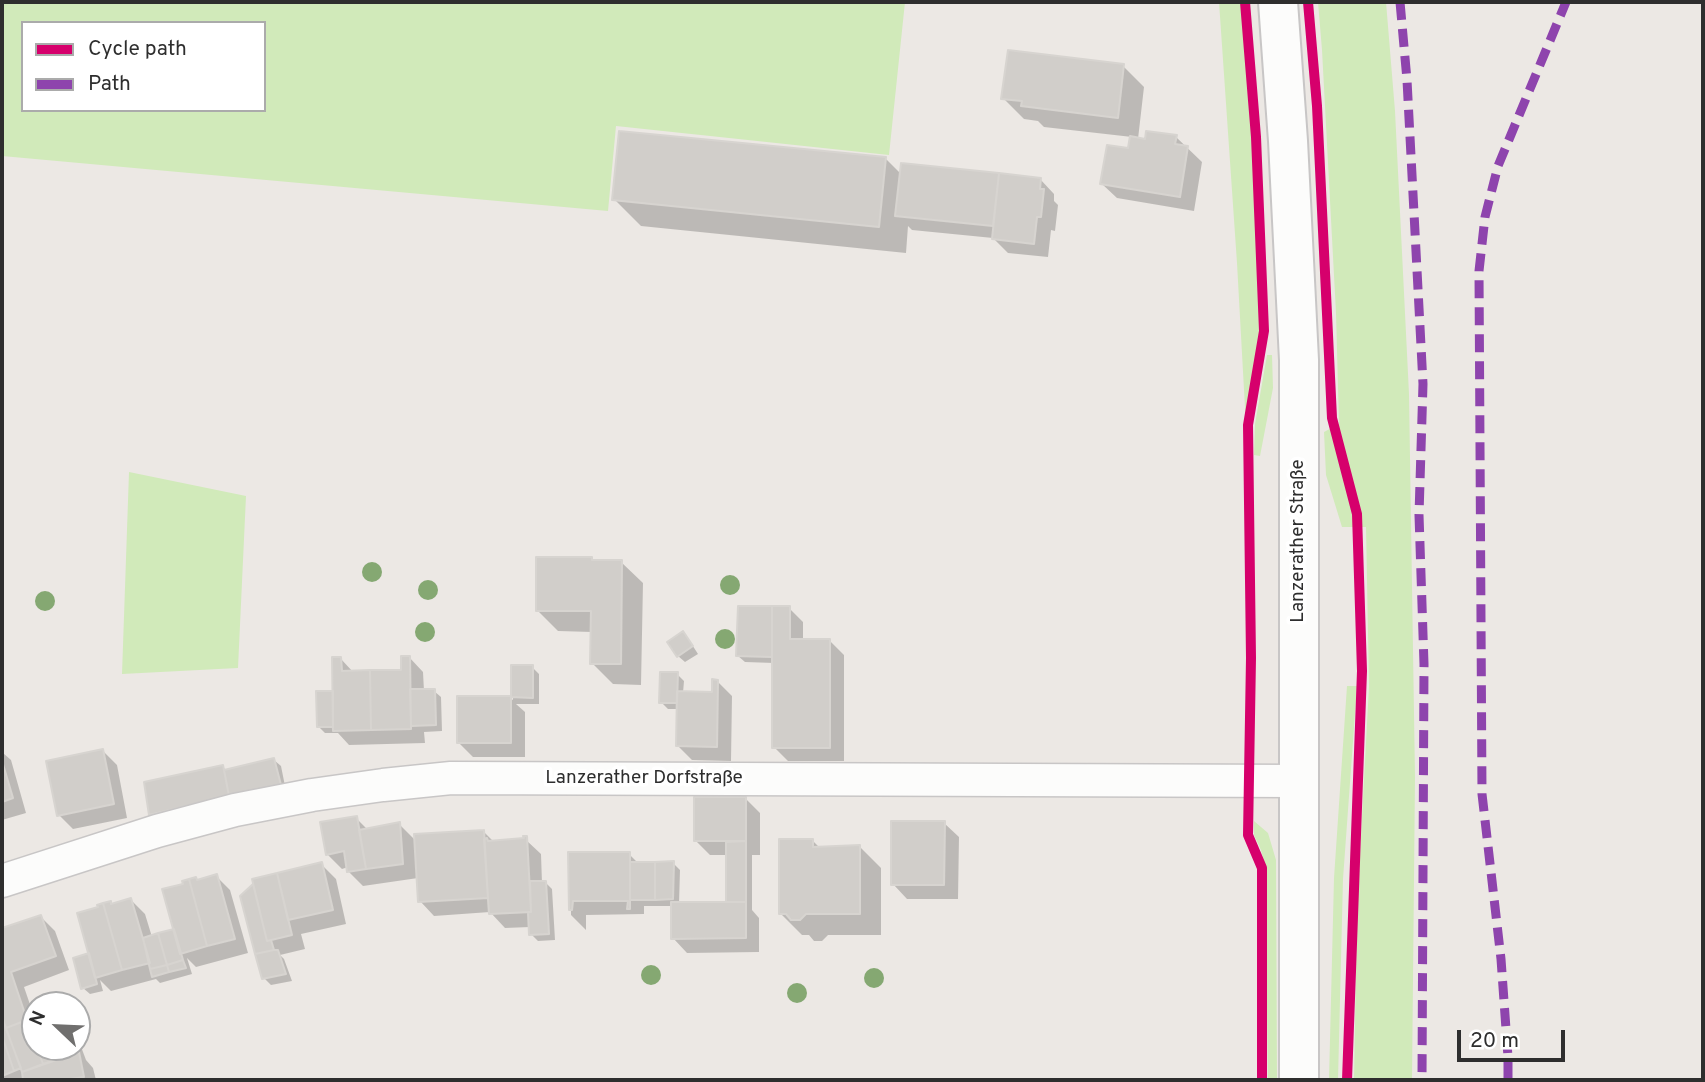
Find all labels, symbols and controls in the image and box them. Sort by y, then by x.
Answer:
legend [21,21,266,112]
text: Cycle path [88,36,187,63]
text: Path [88,71,131,98]
street label: Lanzerather Straße [1288,459,1310,623]
street label: Lanzerather Dorfstraße [545,768,743,790]
north arrow [21,991,91,1061]
text: N [25,1008,52,1030]
scale bar [1460,1016,1568,1060]
text: 20 m [1470,1028,1519,1055]

